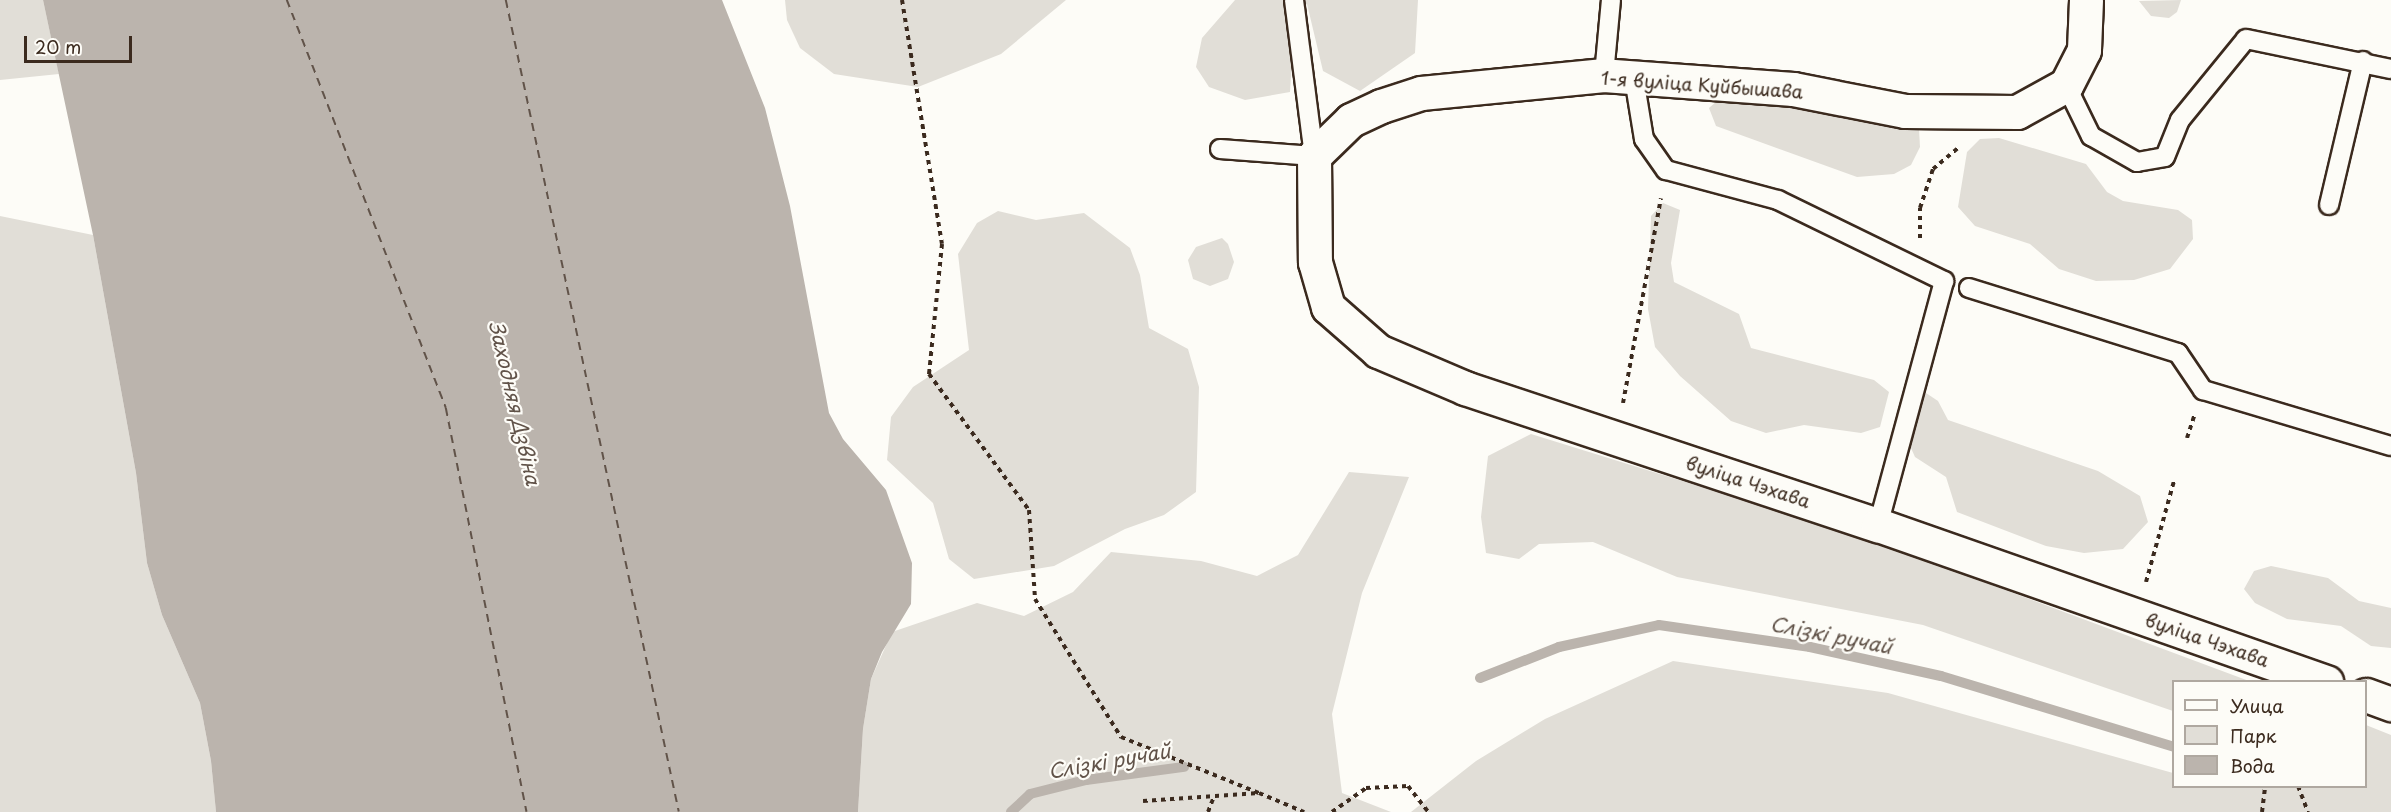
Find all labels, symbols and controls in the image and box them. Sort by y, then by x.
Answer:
scale bar [27,24,135,62]
text: 20 m [35,33,81,60]
street label: 1-я вуліца Куйбышава [1600,67,1804,103]
water label: Заходняя Дзвіна [484,318,546,488]
street label: вуліца Чэхава [1683,452,1813,512]
street label: вуліца Чэхава [2142,609,2272,671]
water label: Слізкі ручай [1768,611,1894,659]
legend [2172,680,2367,788]
text: Улица [2230,692,2284,719]
text: Парк [2230,722,2276,749]
water label: Слізкі ручай [1046,738,1172,784]
text: Вода [2230,752,2275,779]

